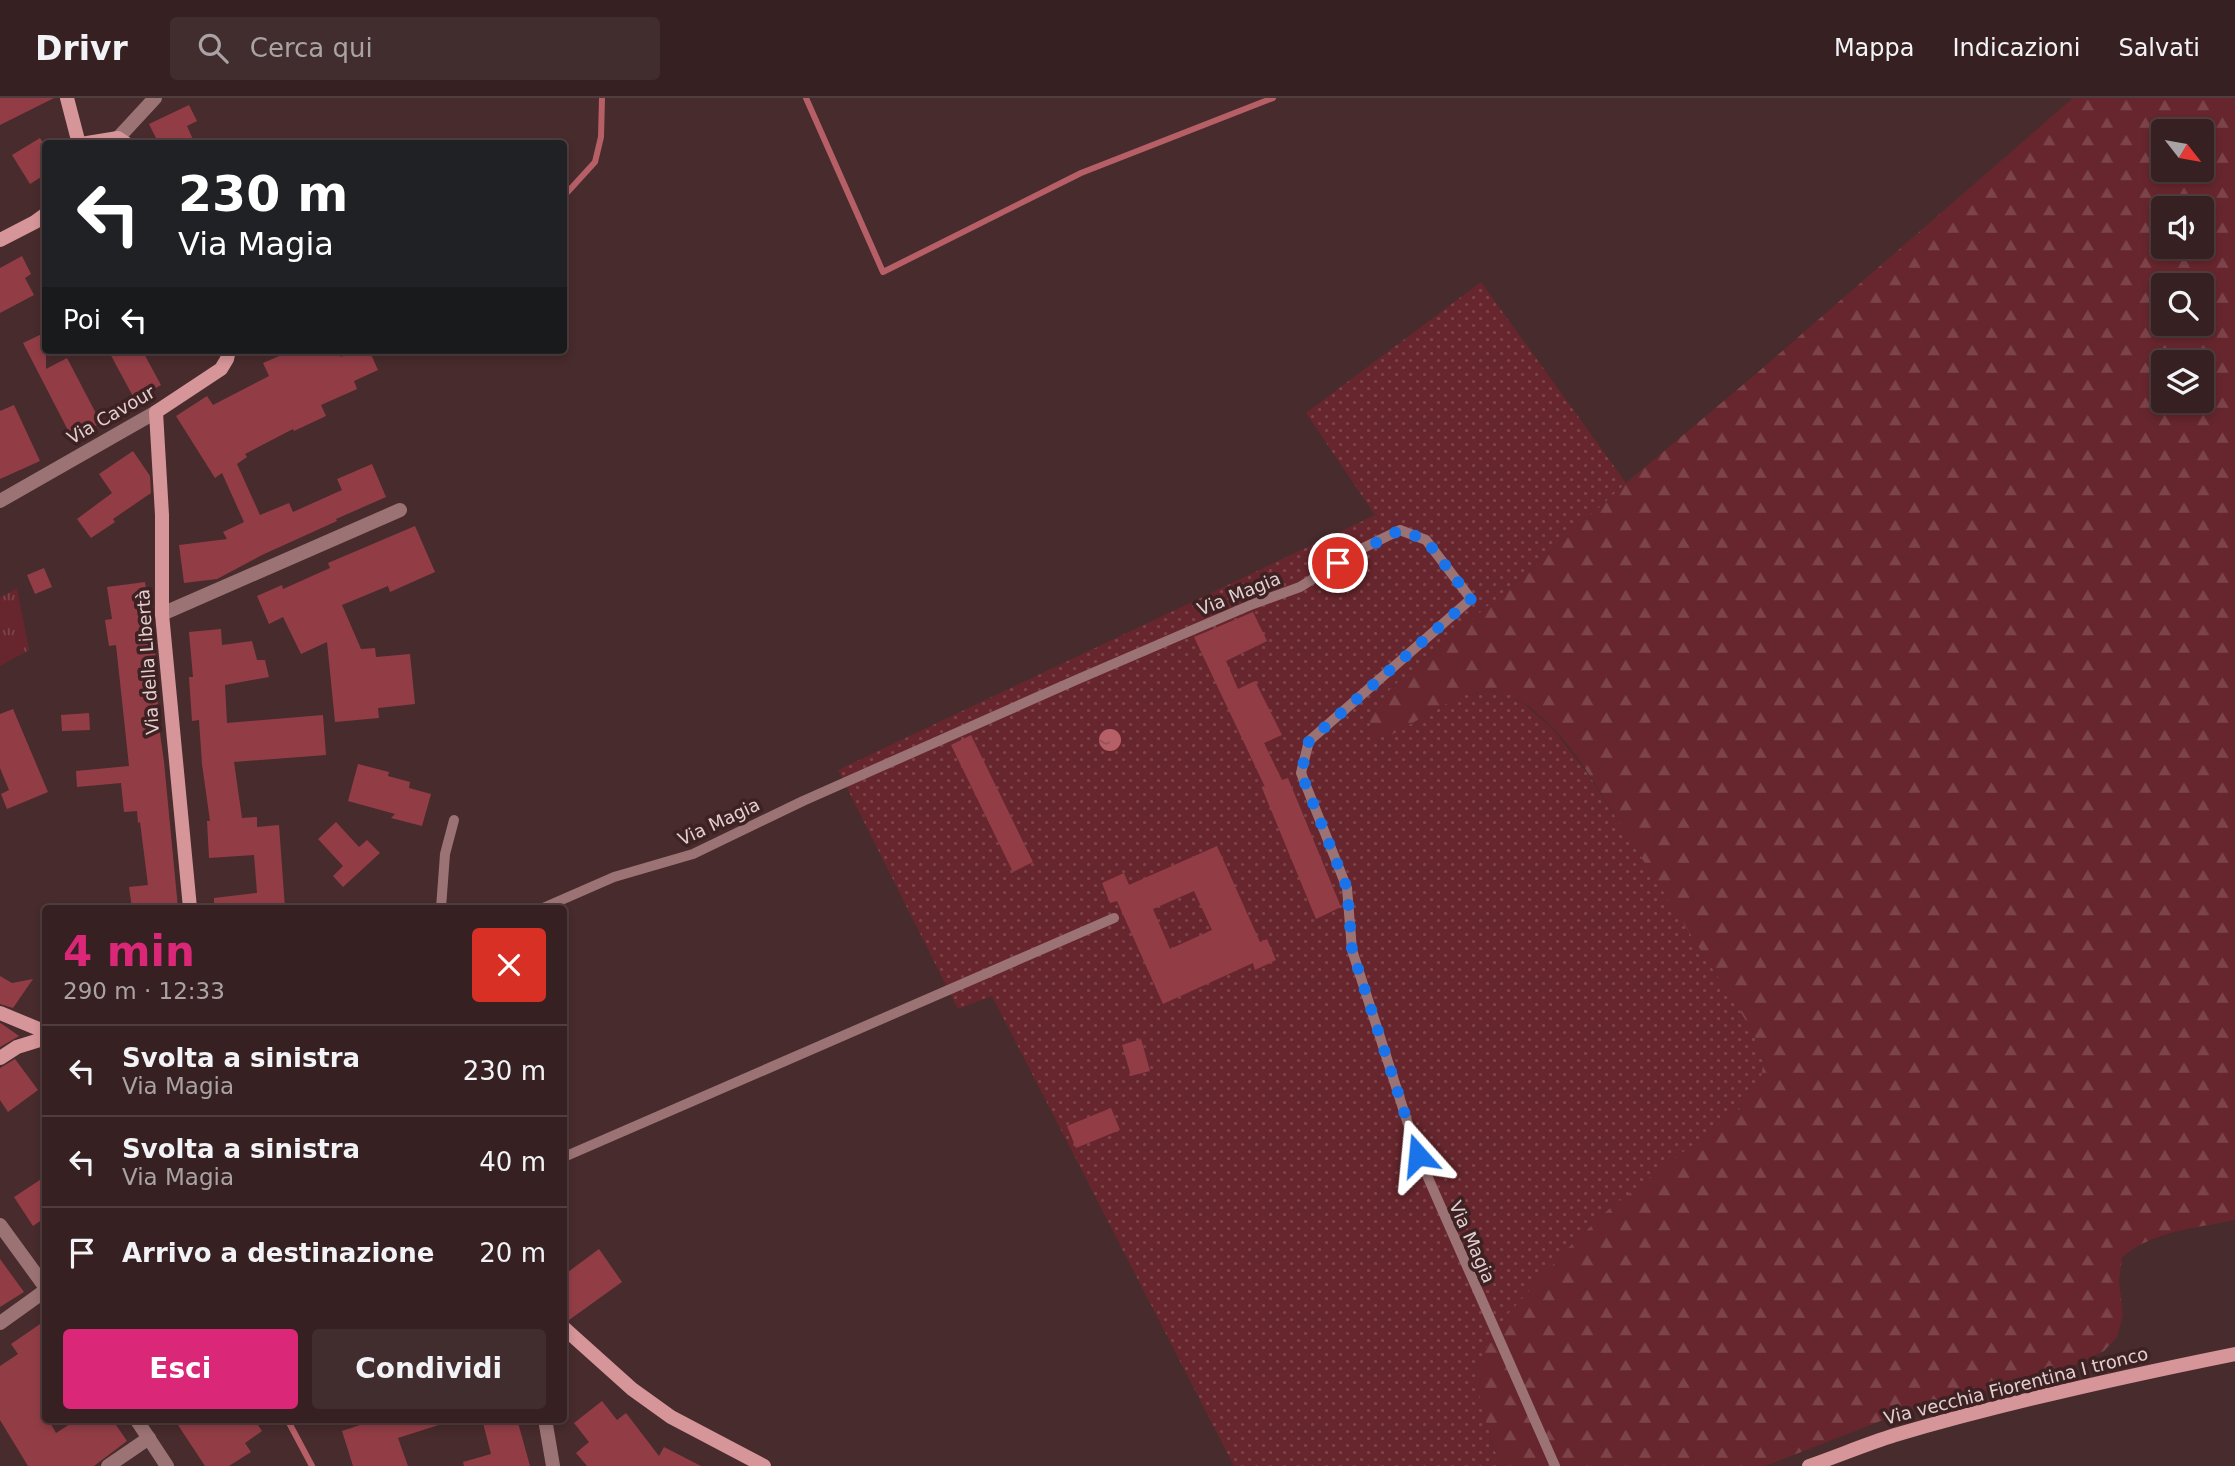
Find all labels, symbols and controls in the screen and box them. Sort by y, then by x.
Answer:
search box [170,17,660,80]
text: Drivr [35,29,128,68]
icon: search [194,29,232,67]
text: Cerca qui [250,33,373,63]
text: Mappa [1834,34,1914,62]
text: Indicazioni [1952,34,2080,62]
text: Salvati [2118,34,2200,62]
north arrow [2151,119,2214,182]
map controls [2151,119,2214,413]
text: 230 m [178,166,348,223]
icon: left [63,168,154,259]
button: sound [2151,196,2214,259]
text: Via Magia [178,225,334,263]
button: search [2151,273,2214,336]
icon: left [115,301,153,339]
text: Poi [63,305,101,335]
button: layers [2151,350,2214,413]
street label: Via Cavour [63,381,159,448]
pin [1308,533,1368,593]
icon: arrive [1319,544,1357,582]
street label: Via Magia [1194,567,1283,620]
street label: Via della Libertà [132,589,163,736]
street label: Via Magia [675,793,763,850]
text: 4 min [63,927,195,976]
button: close [472,928,546,1002]
text: 290 m · 12:33 [63,978,225,1004]
text: Svolta a sinistra [122,1043,360,1073]
icon: left [63,1052,101,1090]
text: 230 m [463,1056,546,1086]
text: Via Magia [122,1073,234,1099]
position arrow [1381,1118,1455,1192]
text: Svolta a sinistra [122,1134,360,1164]
icon: left [63,1143,101,1181]
text: 40 m [479,1147,546,1177]
text: Via Magia [122,1164,234,1190]
street label: Via Magia [1445,1197,1500,1286]
icon: arrive [63,1234,101,1272]
text: Arrivo a destinazione [122,1238,434,1268]
text: 20 m [479,1238,546,1268]
button: Esci [63,1329,298,1409]
button: Condividi [312,1329,546,1409]
street label: Via vecchia Fiorentina I tronco [1882,1342,2150,1429]

